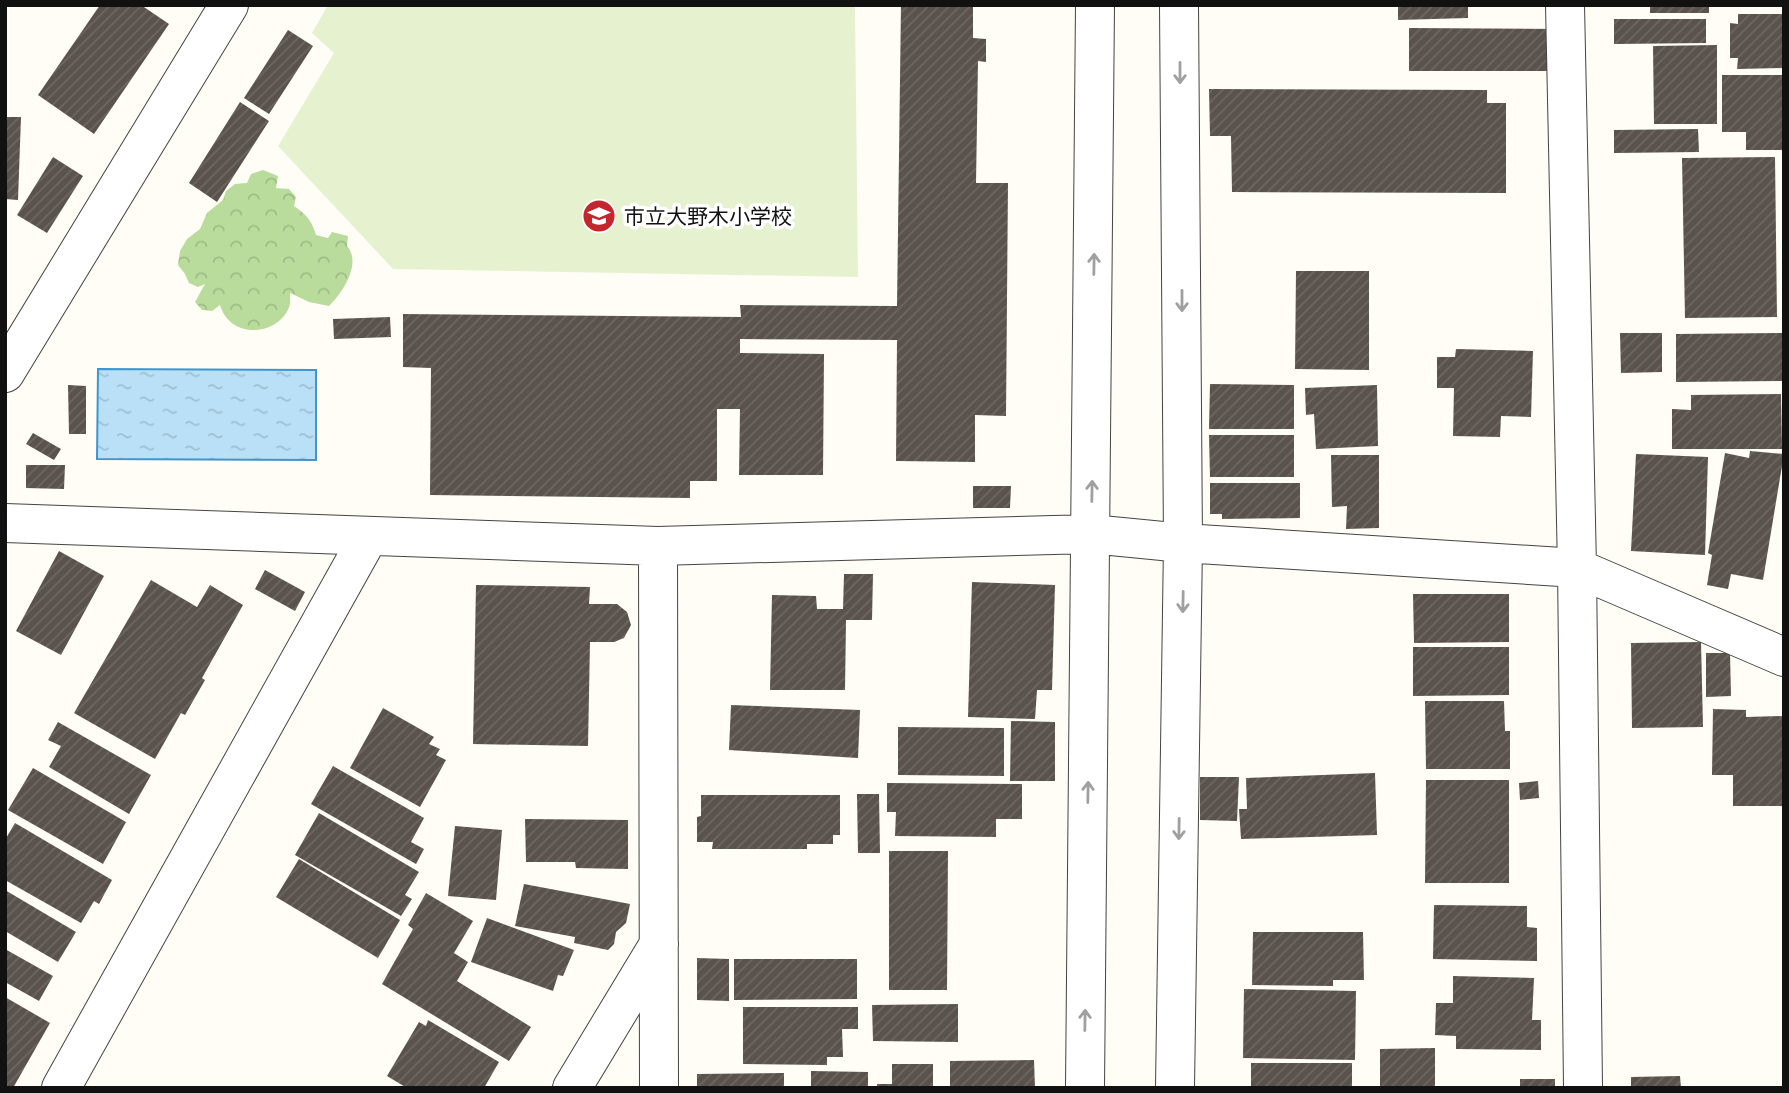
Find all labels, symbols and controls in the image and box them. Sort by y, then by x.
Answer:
one-way arrow [1173,62,1187,85]
school or university icon: 市立大野木小学校 [580,197,618,235]
place label: 市立大野木小学校 [624,202,792,230]
one-way arrow [1087,252,1101,275]
one-way arrow [1175,289,1189,312]
one-way arrow [1085,480,1099,503]
one-way arrow [1176,590,1189,613]
one-way arrow [1081,781,1095,804]
one-way arrow [1172,818,1186,841]
one-way arrow [1079,1008,1092,1031]

